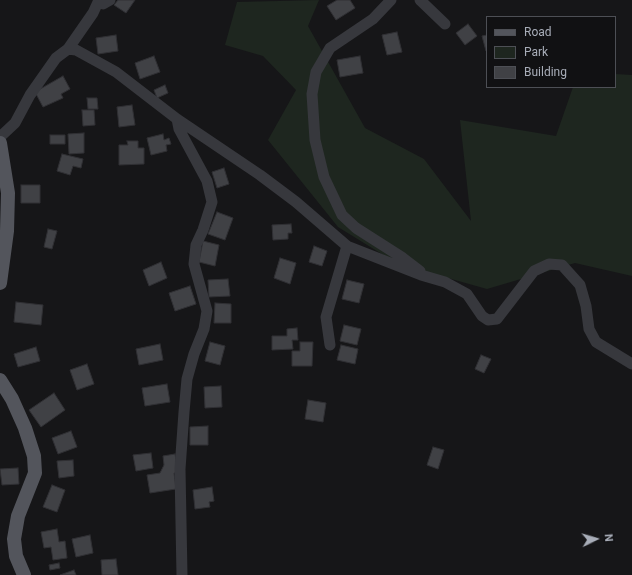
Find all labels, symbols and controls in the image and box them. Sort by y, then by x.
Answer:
legend [486,16,616,88]
text: Road [524,25,552,39]
text: Park [524,45,548,59]
text: Building [524,65,567,79]
north arrow [576,519,616,559]
text: N [602,533,615,542]

